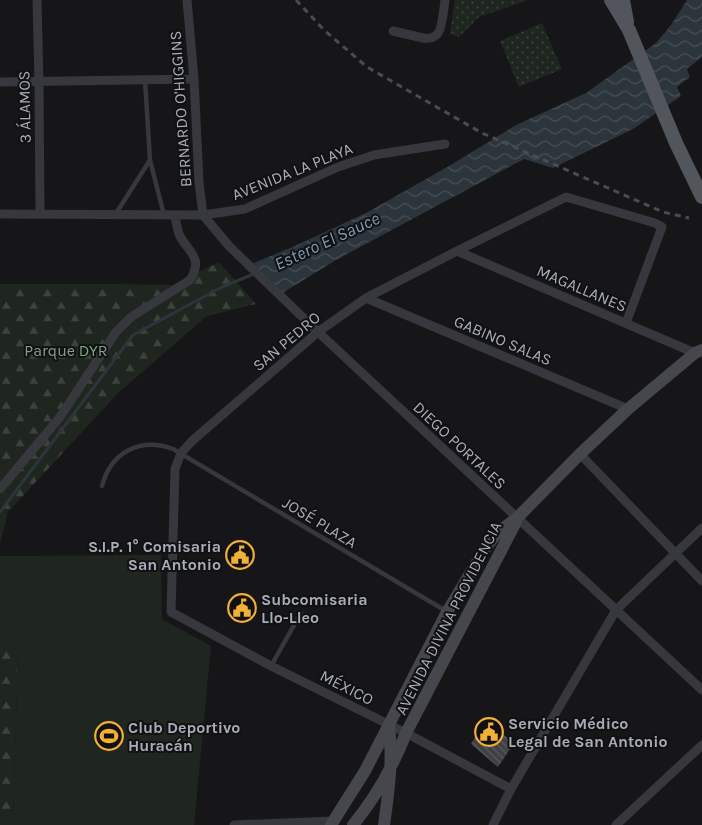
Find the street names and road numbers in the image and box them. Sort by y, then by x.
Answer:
street label: BERNARDO O'HIGGINS [166,30,195,188]
street label: 3 ÁLAMOS [14,70,35,143]
street label: AVENIDA LA PLAYA [229,139,355,204]
street label: MAGALLANES [534,261,630,316]
street label: SAN PEDRO [249,308,324,375]
street label: GABINO SALAS [451,311,554,370]
street label: DIEGO PORTALES [409,397,510,493]
street label: JOSÉ PLAZA [279,493,360,552]
street label: AVENIDA DIVINA PROVIDENCIA [391,518,506,718]
street label: MÉXICO [317,666,377,709]

